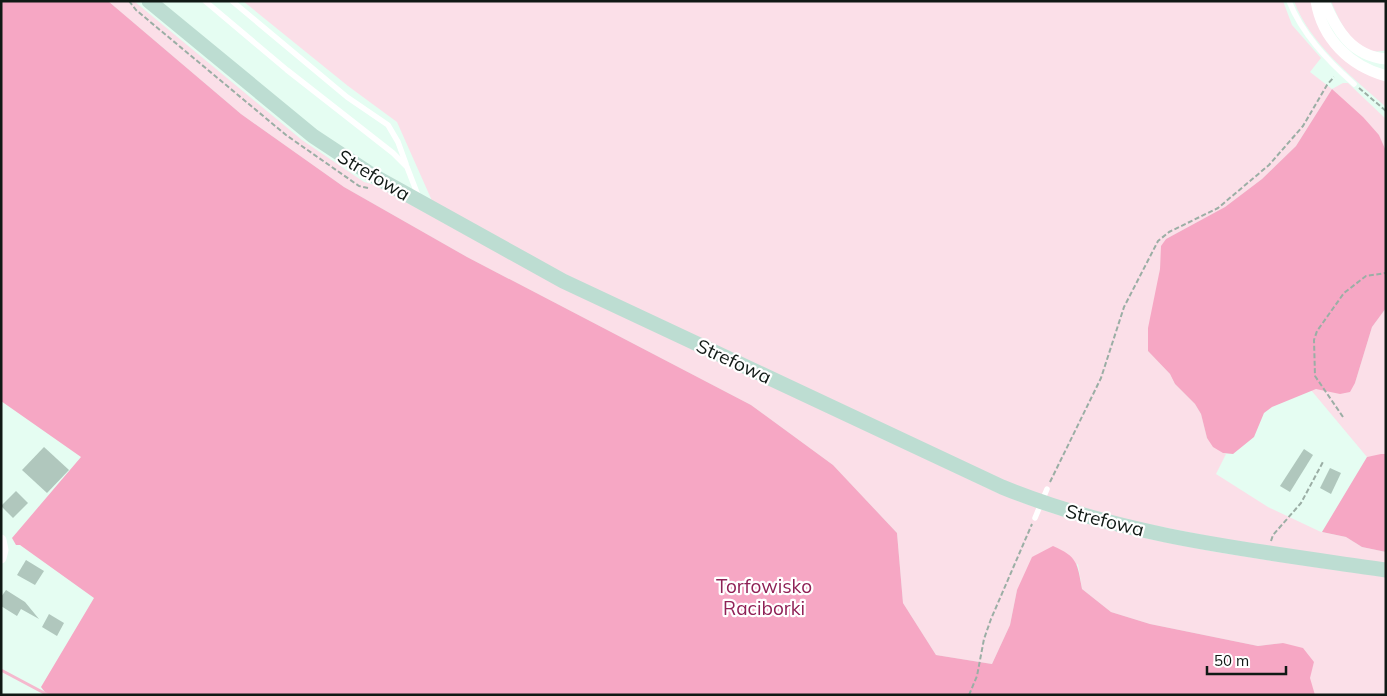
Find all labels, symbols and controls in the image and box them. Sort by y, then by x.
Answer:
street label: Strefowa [333,144,415,206]
street label: Strefowa [693,333,775,389]
street label: Strefowa [1063,499,1147,541]
park label: Torfowisko Raciborki [716,574,812,620]
scale bar [1207,644,1286,676]
text: 50 m [1214,651,1249,670]

